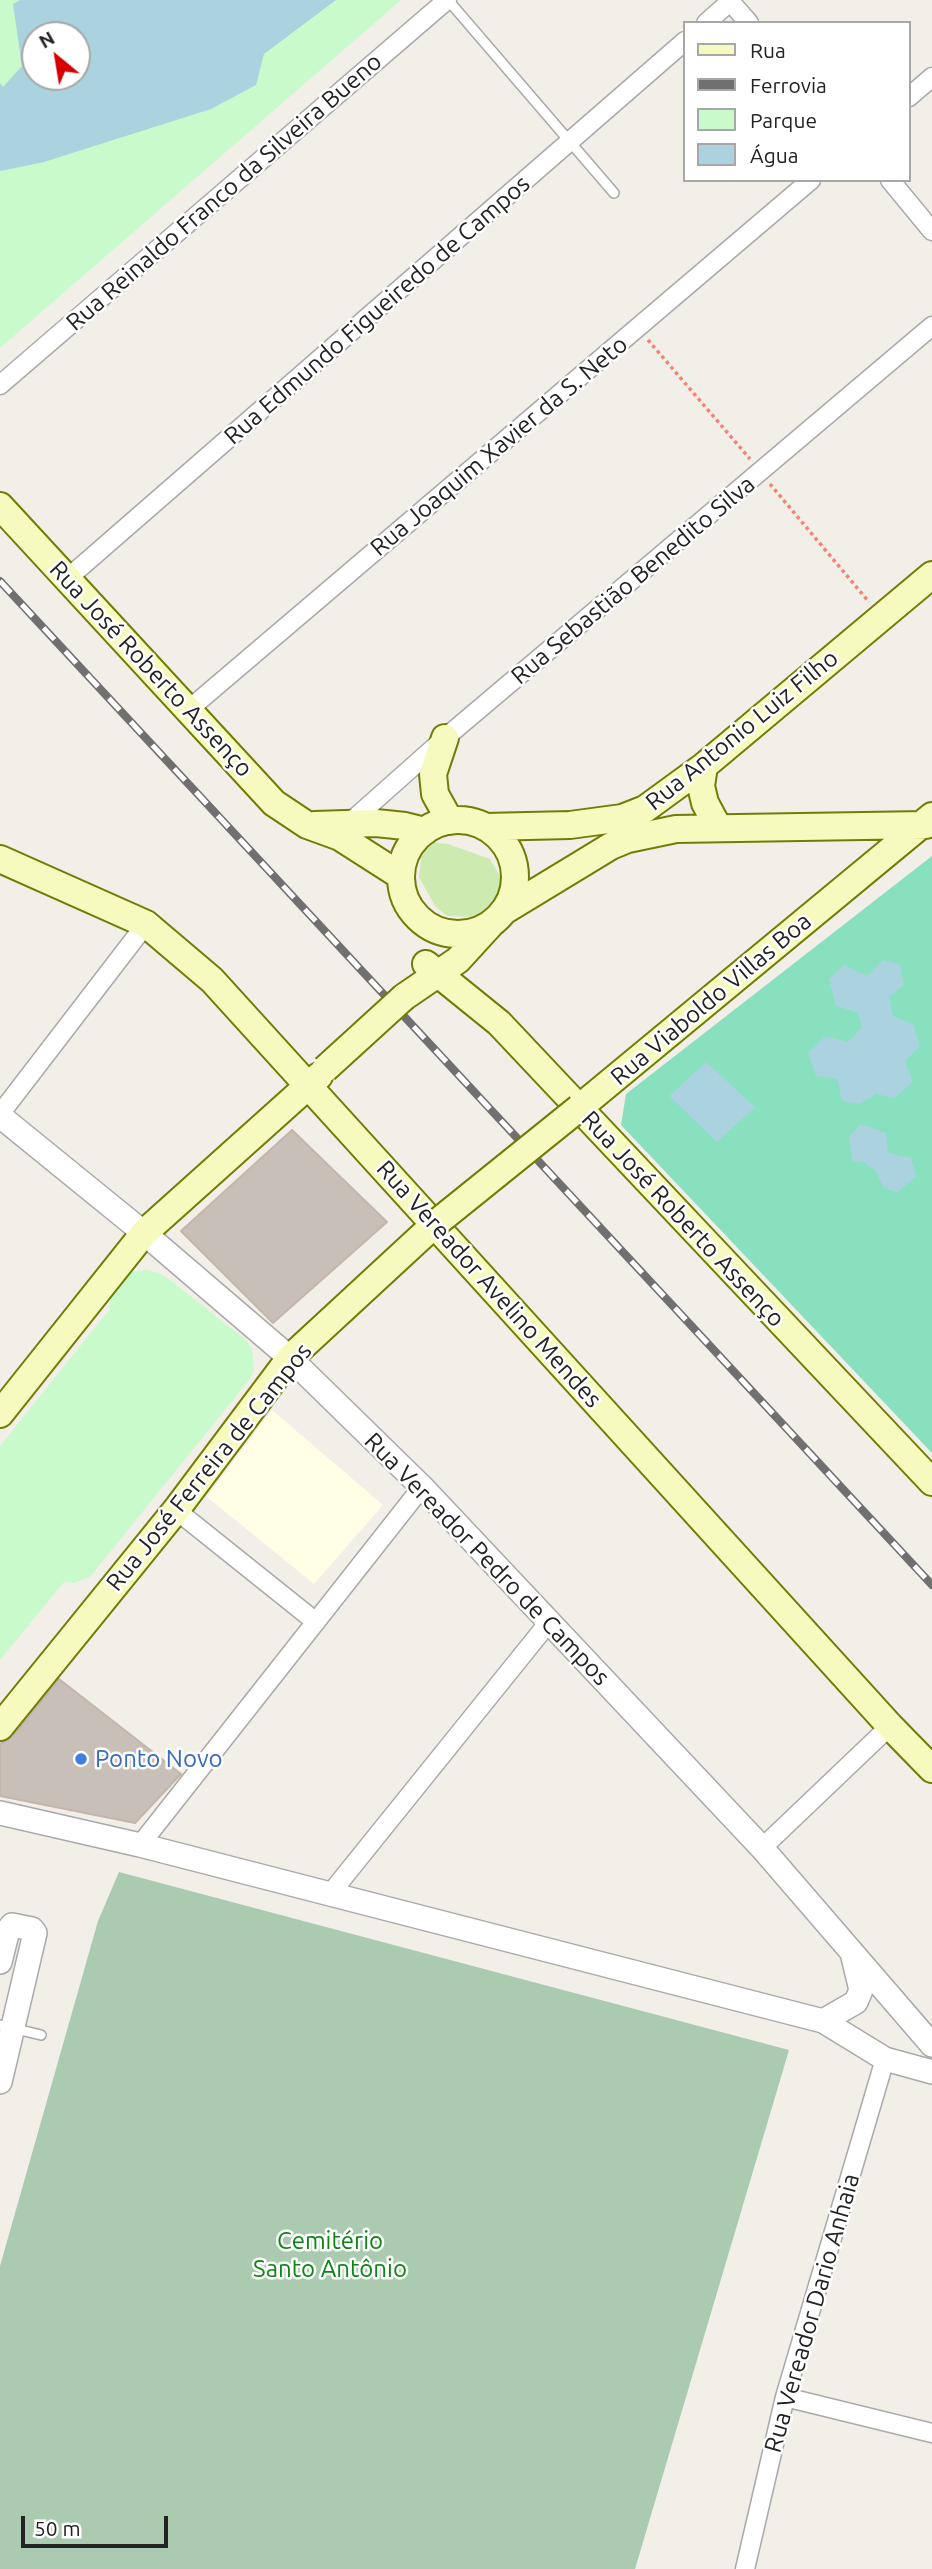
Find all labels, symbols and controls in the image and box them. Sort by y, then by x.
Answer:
north arrow [21,21,91,91]
legend [684,21,911,182]
text: N [35,26,58,53]
text: Rua [750,38,786,62]
street label: Rua Reinaldo Franco da Silveira Bueno [60,47,388,337]
text: Ferrovia [750,73,827,97]
text: Parque [750,108,817,132]
text: Água [750,143,799,167]
street label: Rua Edmundo Figueiredo de Campos [218,169,536,451]
street label: Rua Joaquim Xavier da S. Neto [365,330,633,562]
street label: Rua Sebastião Benedito Silva [505,470,761,690]
street label: Rua José Roberto Assenço [43,555,259,783]
street label: Rua Antonio Luiz Filho [640,644,844,816]
street label: Rua Viaboldo Villas Boa [605,907,817,1091]
street label: Rua José Roberto Assenço [575,1105,791,1333]
street label: Rua Vereador Avelino Mendes [370,1155,608,1413]
street label: Rua José Ferreira de Campos [100,1337,318,1597]
street label: Rua Vereador Pedro de Campos [358,1427,616,1691]
place label: Ponto Novo [95,1745,223,1773]
marker: Ponto Novo [73,1751,89,1767]
street label: Rua Vereador Dario Anhaia [758,2170,866,2456]
park label: Cemitério Santo Antônio [253,2227,407,2283]
scale bar [24,2502,172,2546]
text: 50 m [34,2516,81,2540]

